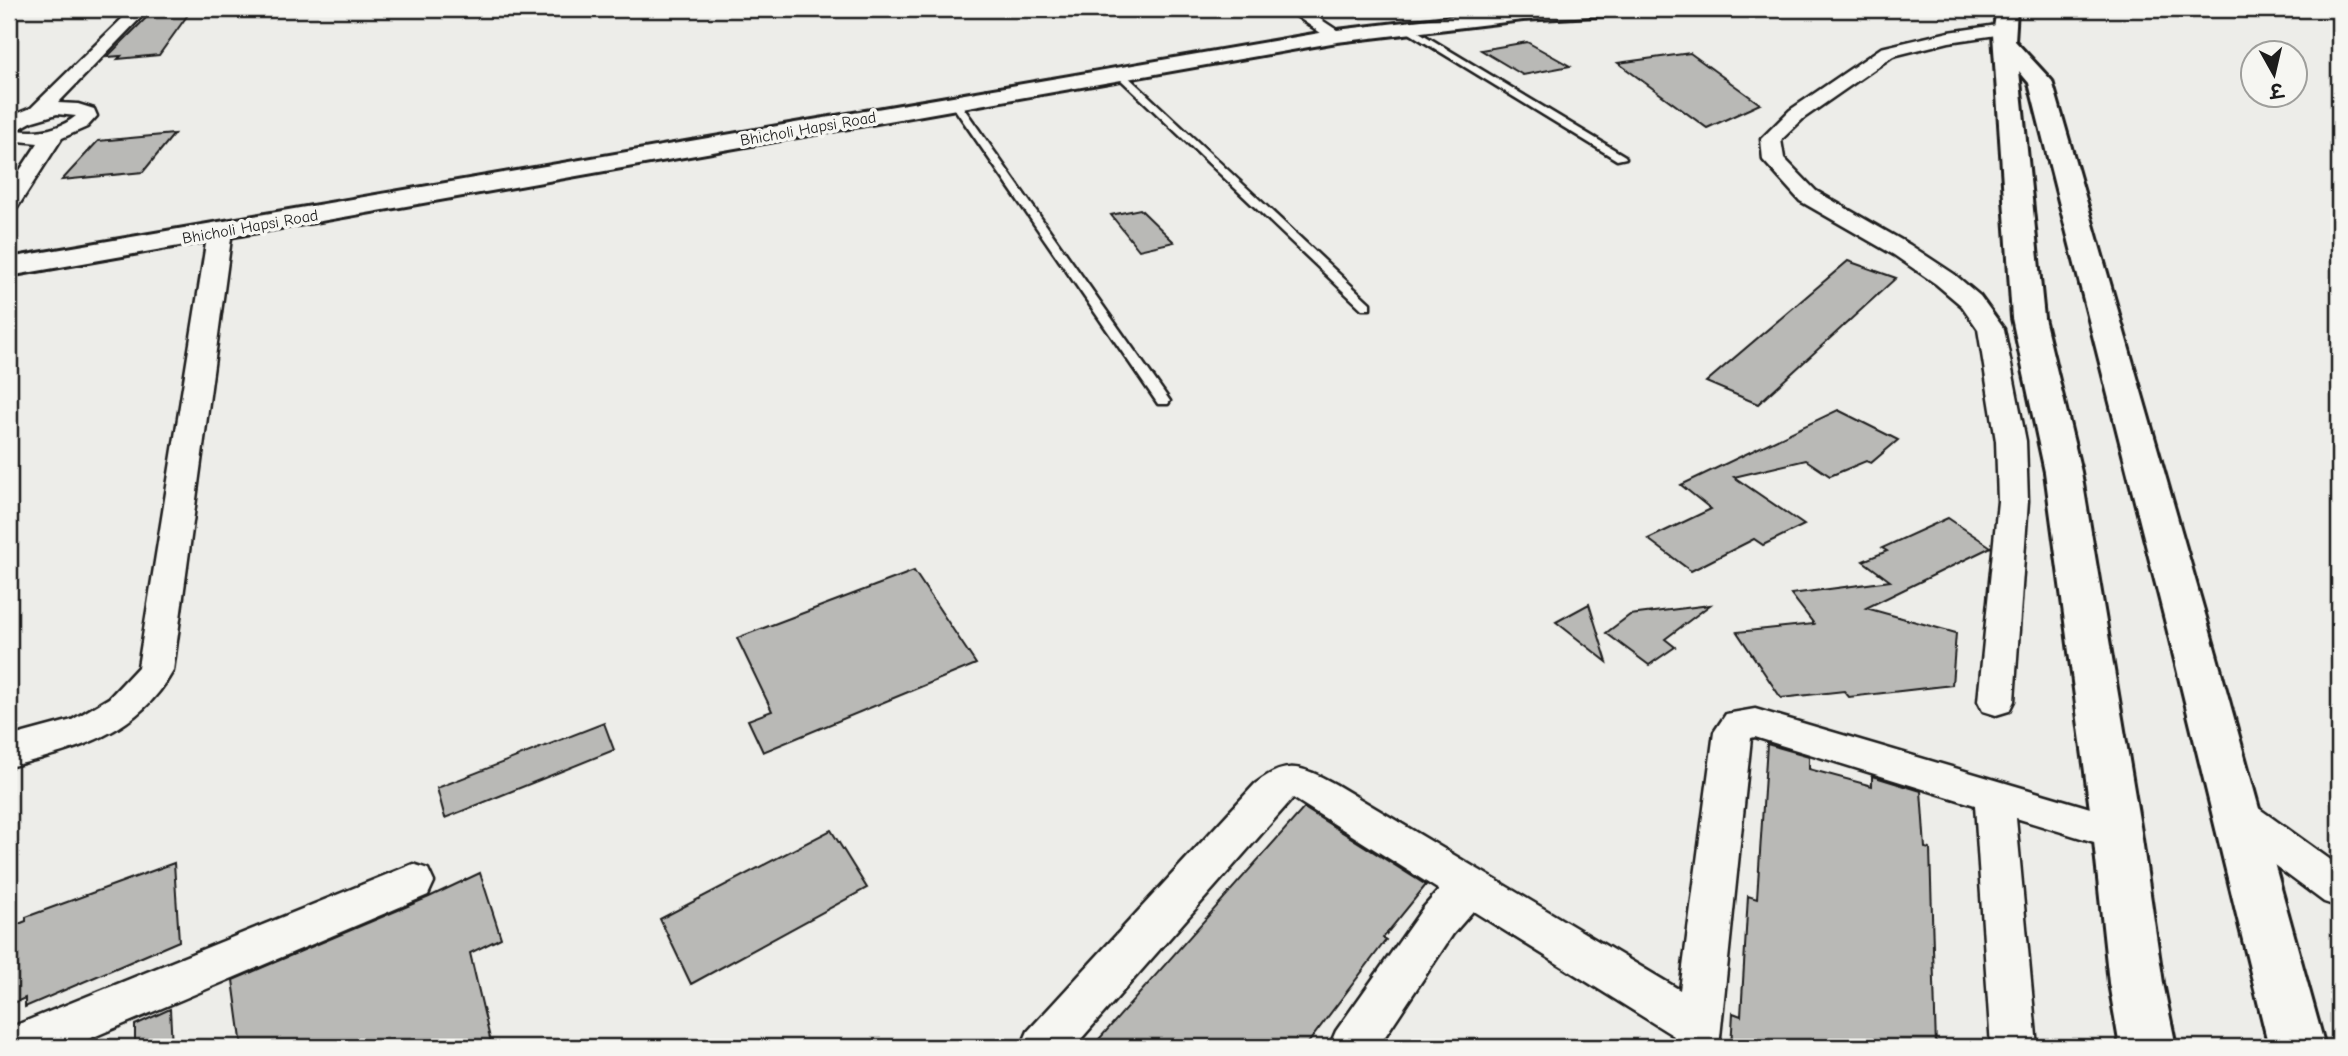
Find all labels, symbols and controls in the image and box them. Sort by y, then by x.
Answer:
north arrow [2240,38,2310,108]
text: उ [2266,78,2286,102]
street label: Bhicholi Hapsi Road [739,108,878,150]
street label: Bhicholi Hapsi Road [181,206,320,248]

